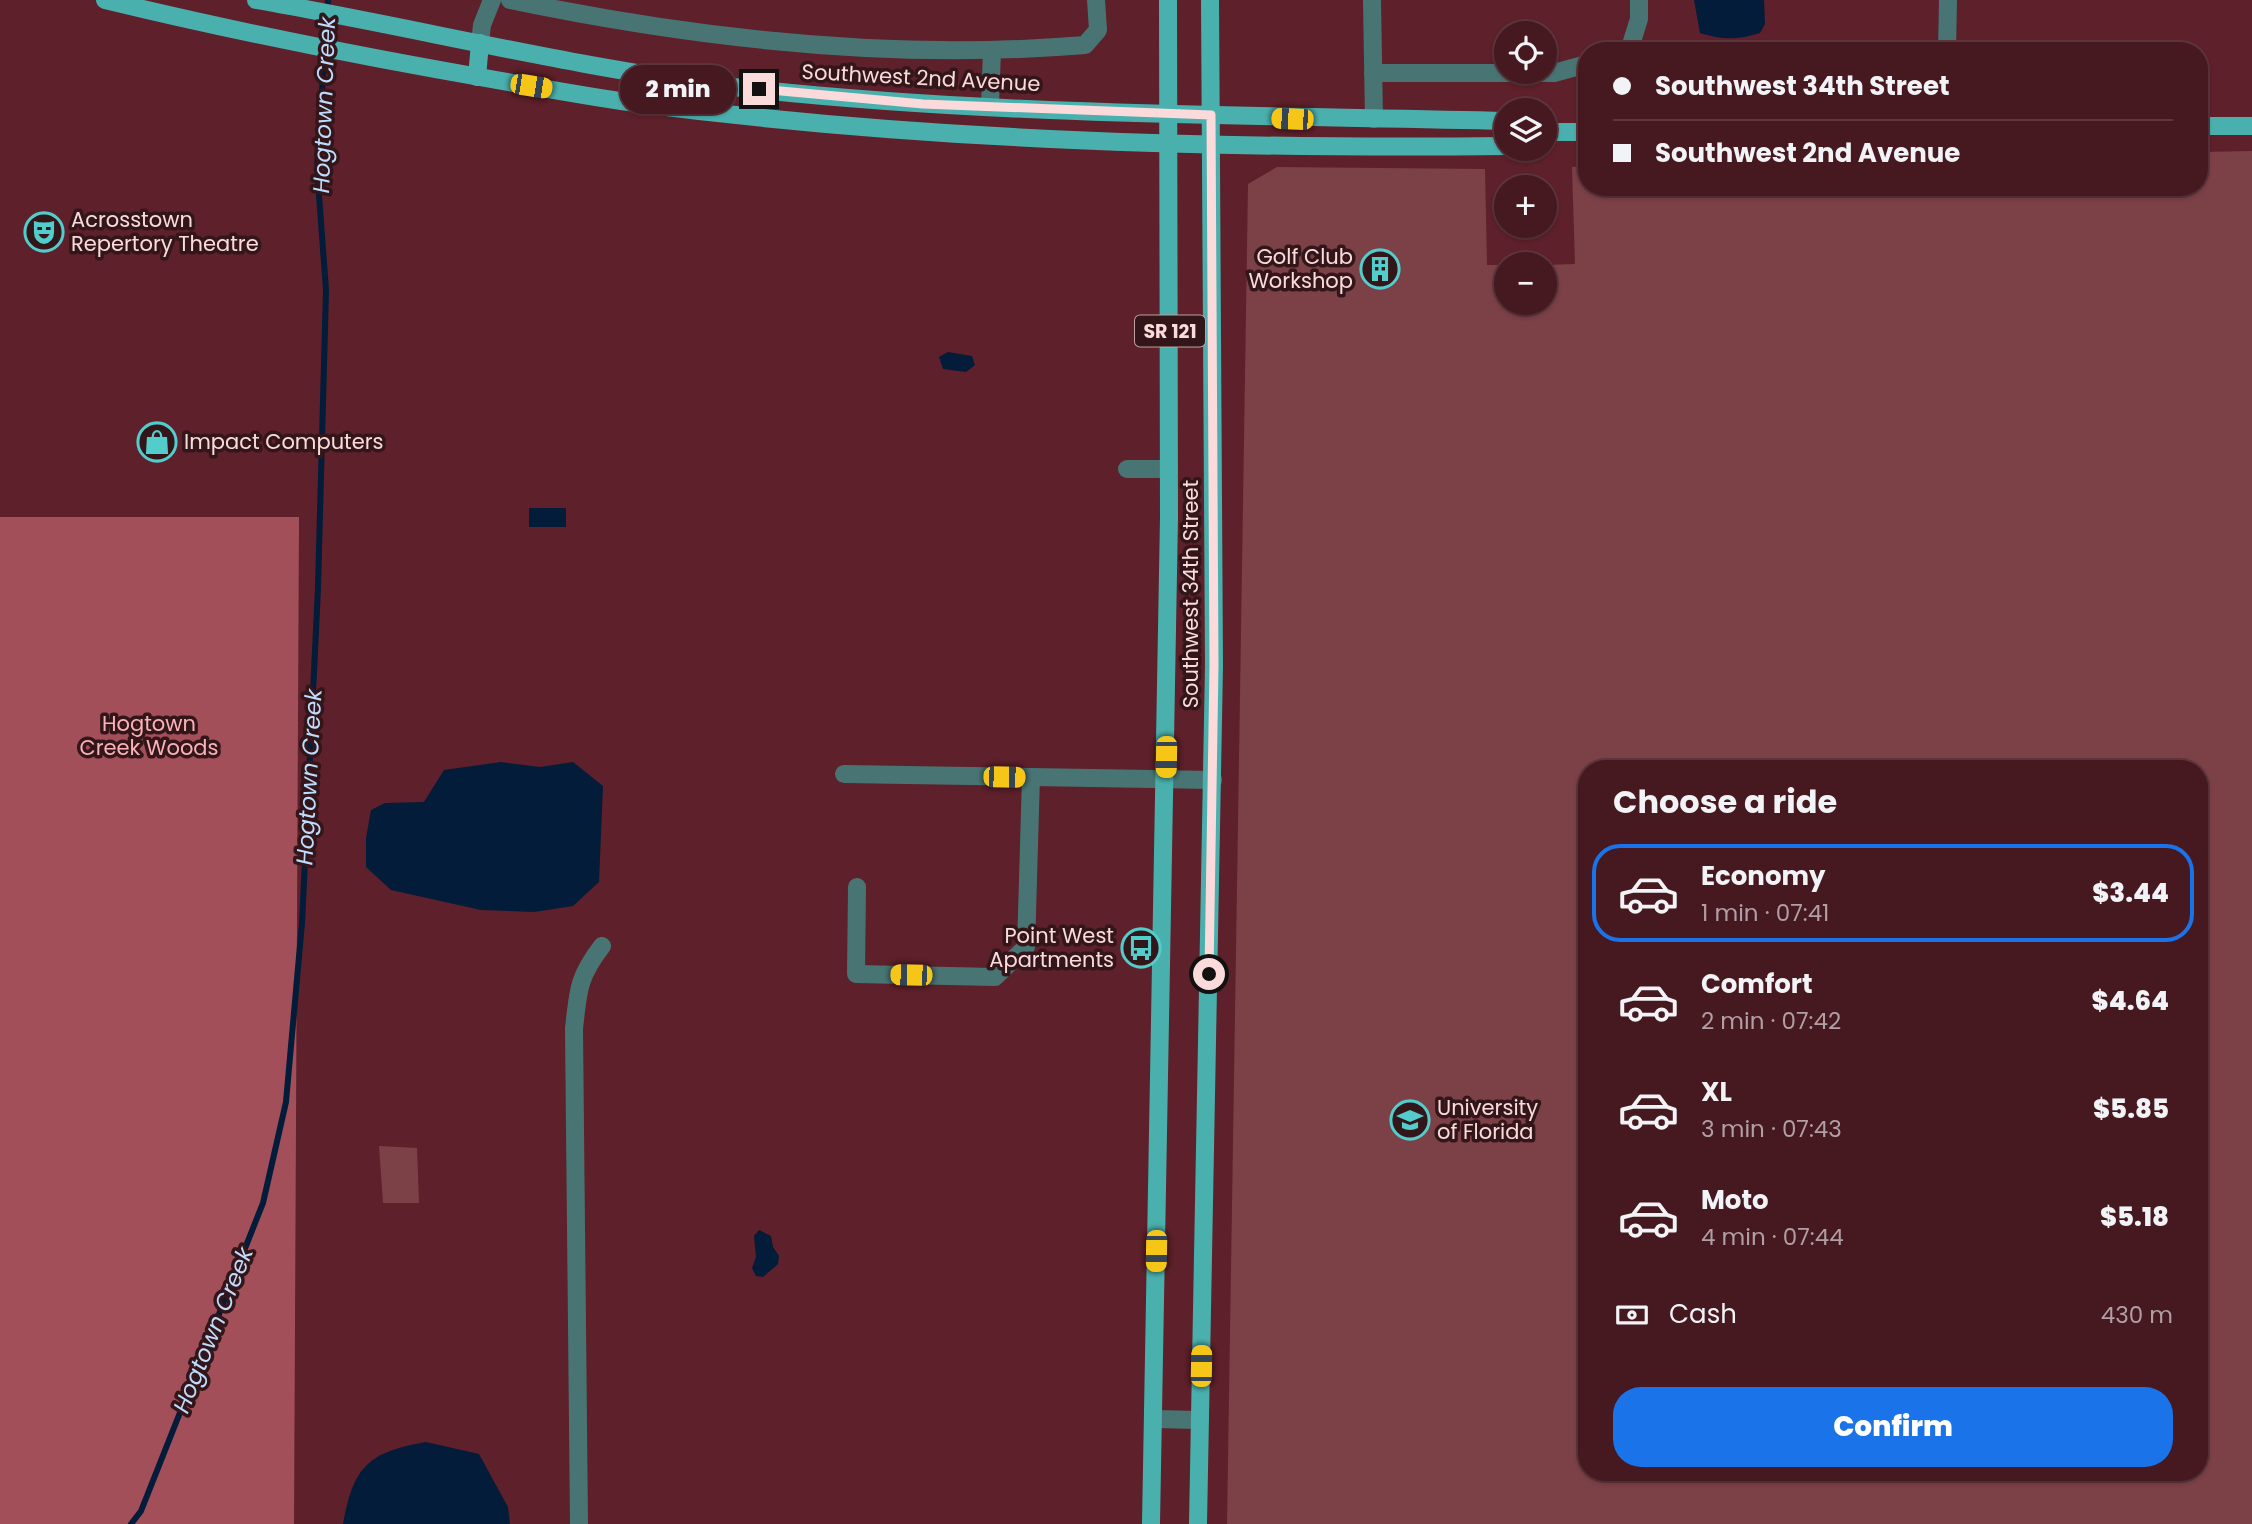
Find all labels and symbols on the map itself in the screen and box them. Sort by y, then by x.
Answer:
water label: Hogtown Creek [305,15,343,194]
street label: Southwest 2nd Avenue [801,57,1041,98]
callout: 2 min [619,64,734,114]
car [509,72,554,100]
route end [743,73,775,105]
car [1271,108,1314,130]
place label: Acrosstown Repertory Theatre [71,205,259,258]
theatre icon: Acrosstown Repertory Theatre [23,211,65,253]
place label: Golf Club Workshop [1248,242,1353,295]
building icon: Golf Club Workshop [1359,248,1401,290]
road number: SR 121 [1135,316,1205,346]
shop icon: Impact Computers [136,421,178,463]
place label: Impact Computers [184,427,384,456]
street label: Southwest 34th Street [1176,480,1205,708]
water label: Hogtown Creek [288,687,330,866]
park label: Hogtown Creek Woods [79,709,219,762]
car [1156,736,1177,778]
car [983,766,1026,788]
place label: Point West Apartments [989,921,1114,974]
bus stop icon: Point West Apartments [1120,927,1162,969]
route start [1193,958,1225,990]
car [890,964,933,986]
place label: University of Florida [1437,1093,1538,1146]
school or university icon: University of Florida [1389,1099,1431,1141]
car [1146,1230,1167,1272]
water label: Hogtown Creek [165,1241,261,1418]
car [1191,1345,1212,1387]

